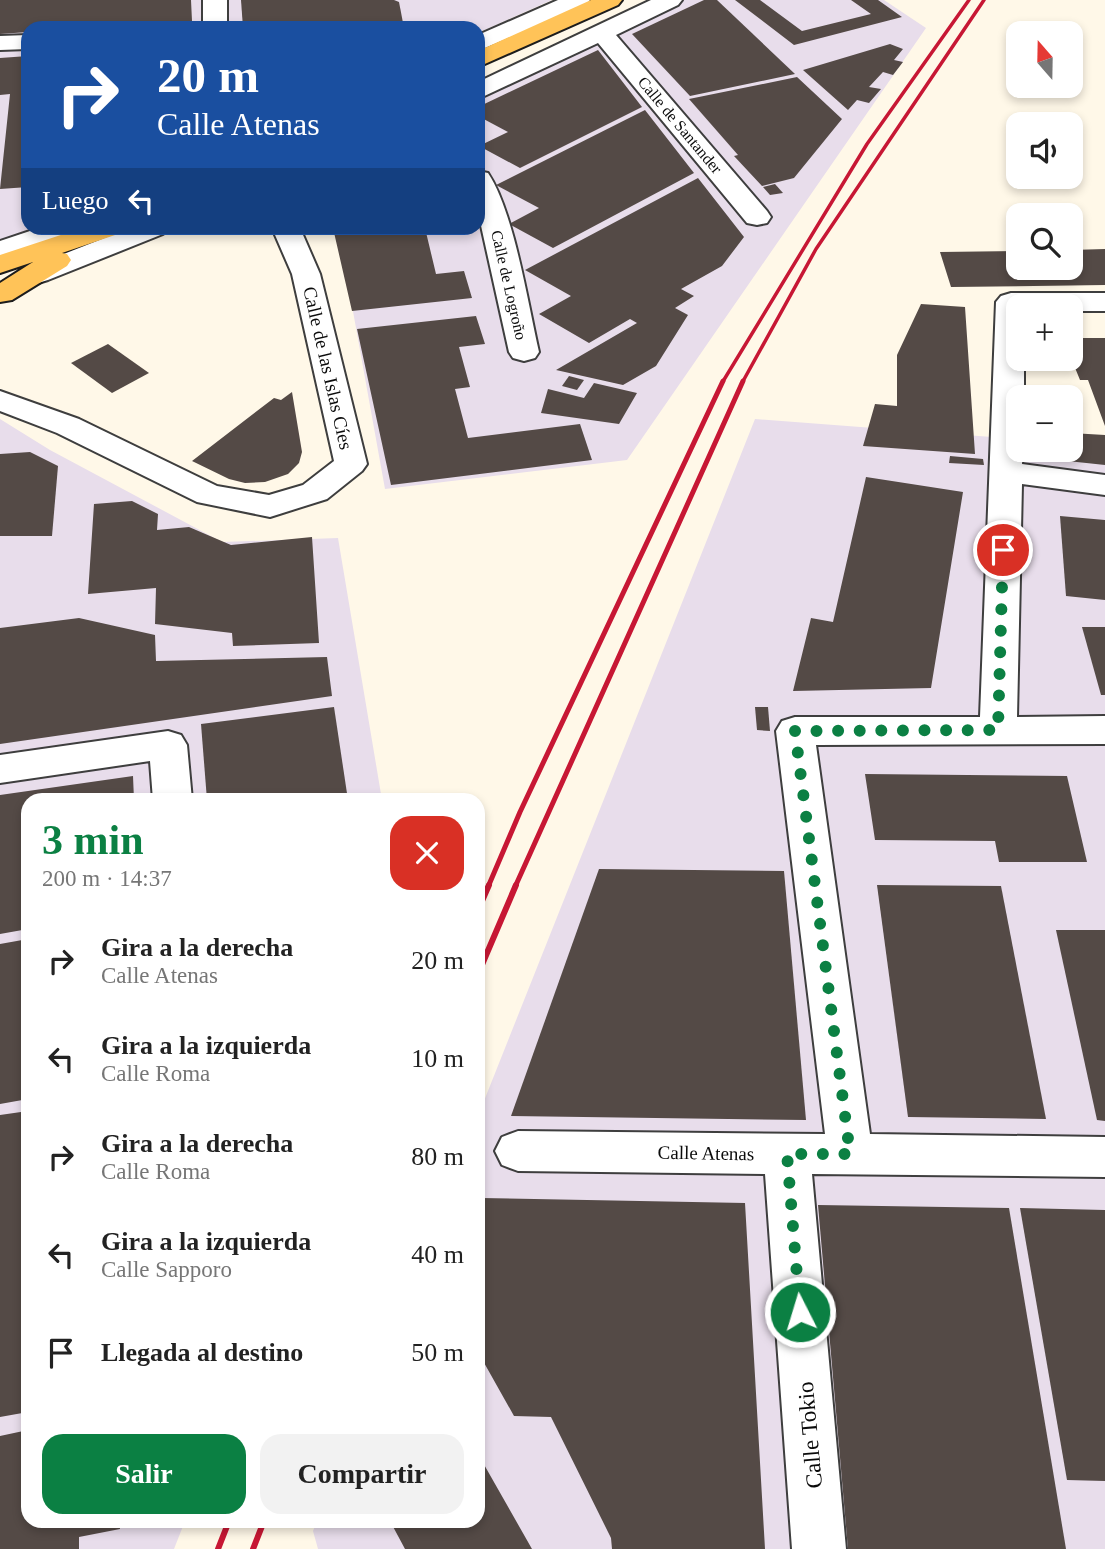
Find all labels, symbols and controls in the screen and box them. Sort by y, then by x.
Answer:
north arrow [1006,21,1083,98]
map controls [1006,21,1083,462]
text: 20 m [157,48,259,103]
icon: right [42,49,133,140]
street label: Calle de Santander [635,73,726,177]
text: Calle Atenas [157,106,320,142]
button: sound [1006,112,1083,189]
icon: left [122,182,160,220]
text: Luego [42,186,108,215]
button: search [1006,203,1083,280]
street label: Calle de Logroño [487,229,530,342]
street label: Calle de las Islas Cíes [299,284,357,452]
button: + [1006,294,1083,371]
button: − [1006,385,1083,462]
pin [973,520,1033,580]
icon: arrive [984,531,1022,569]
button: close [390,816,464,890]
text: 3 min [42,817,144,863]
text: 200 m · 14:37 [42,866,172,891]
text: Gira a la derecha [101,933,293,962]
icon: right [42,942,80,980]
text: 20 m [411,946,464,975]
text: Calle Atenas [101,963,218,988]
text: Gira a la izquierda [101,1031,311,1060]
icon: left [42,1040,80,1078]
text: 10 m [411,1044,464,1073]
text: Calle Roma [101,1061,210,1086]
text: Gira a la derecha [101,1129,293,1158]
icon: right [42,1138,80,1176]
text: 80 m [411,1142,464,1171]
street label: Calle Atenas [658,1142,754,1164]
text: Calle Roma [101,1159,210,1184]
text: Gira a la izquierda [101,1227,311,1256]
icon: left [42,1236,80,1274]
text: 40 m [411,1240,464,1269]
text: Calle Sapporo [101,1257,232,1282]
position arrow [763,1275,837,1349]
icon: arrive [42,1334,80,1372]
text: Llegada al destino [101,1338,303,1367]
text: 50 m [411,1338,464,1367]
street label: Calle Tokio [793,1381,827,1489]
button: Salir [42,1434,246,1514]
button: Compartir [260,1434,464,1514]

